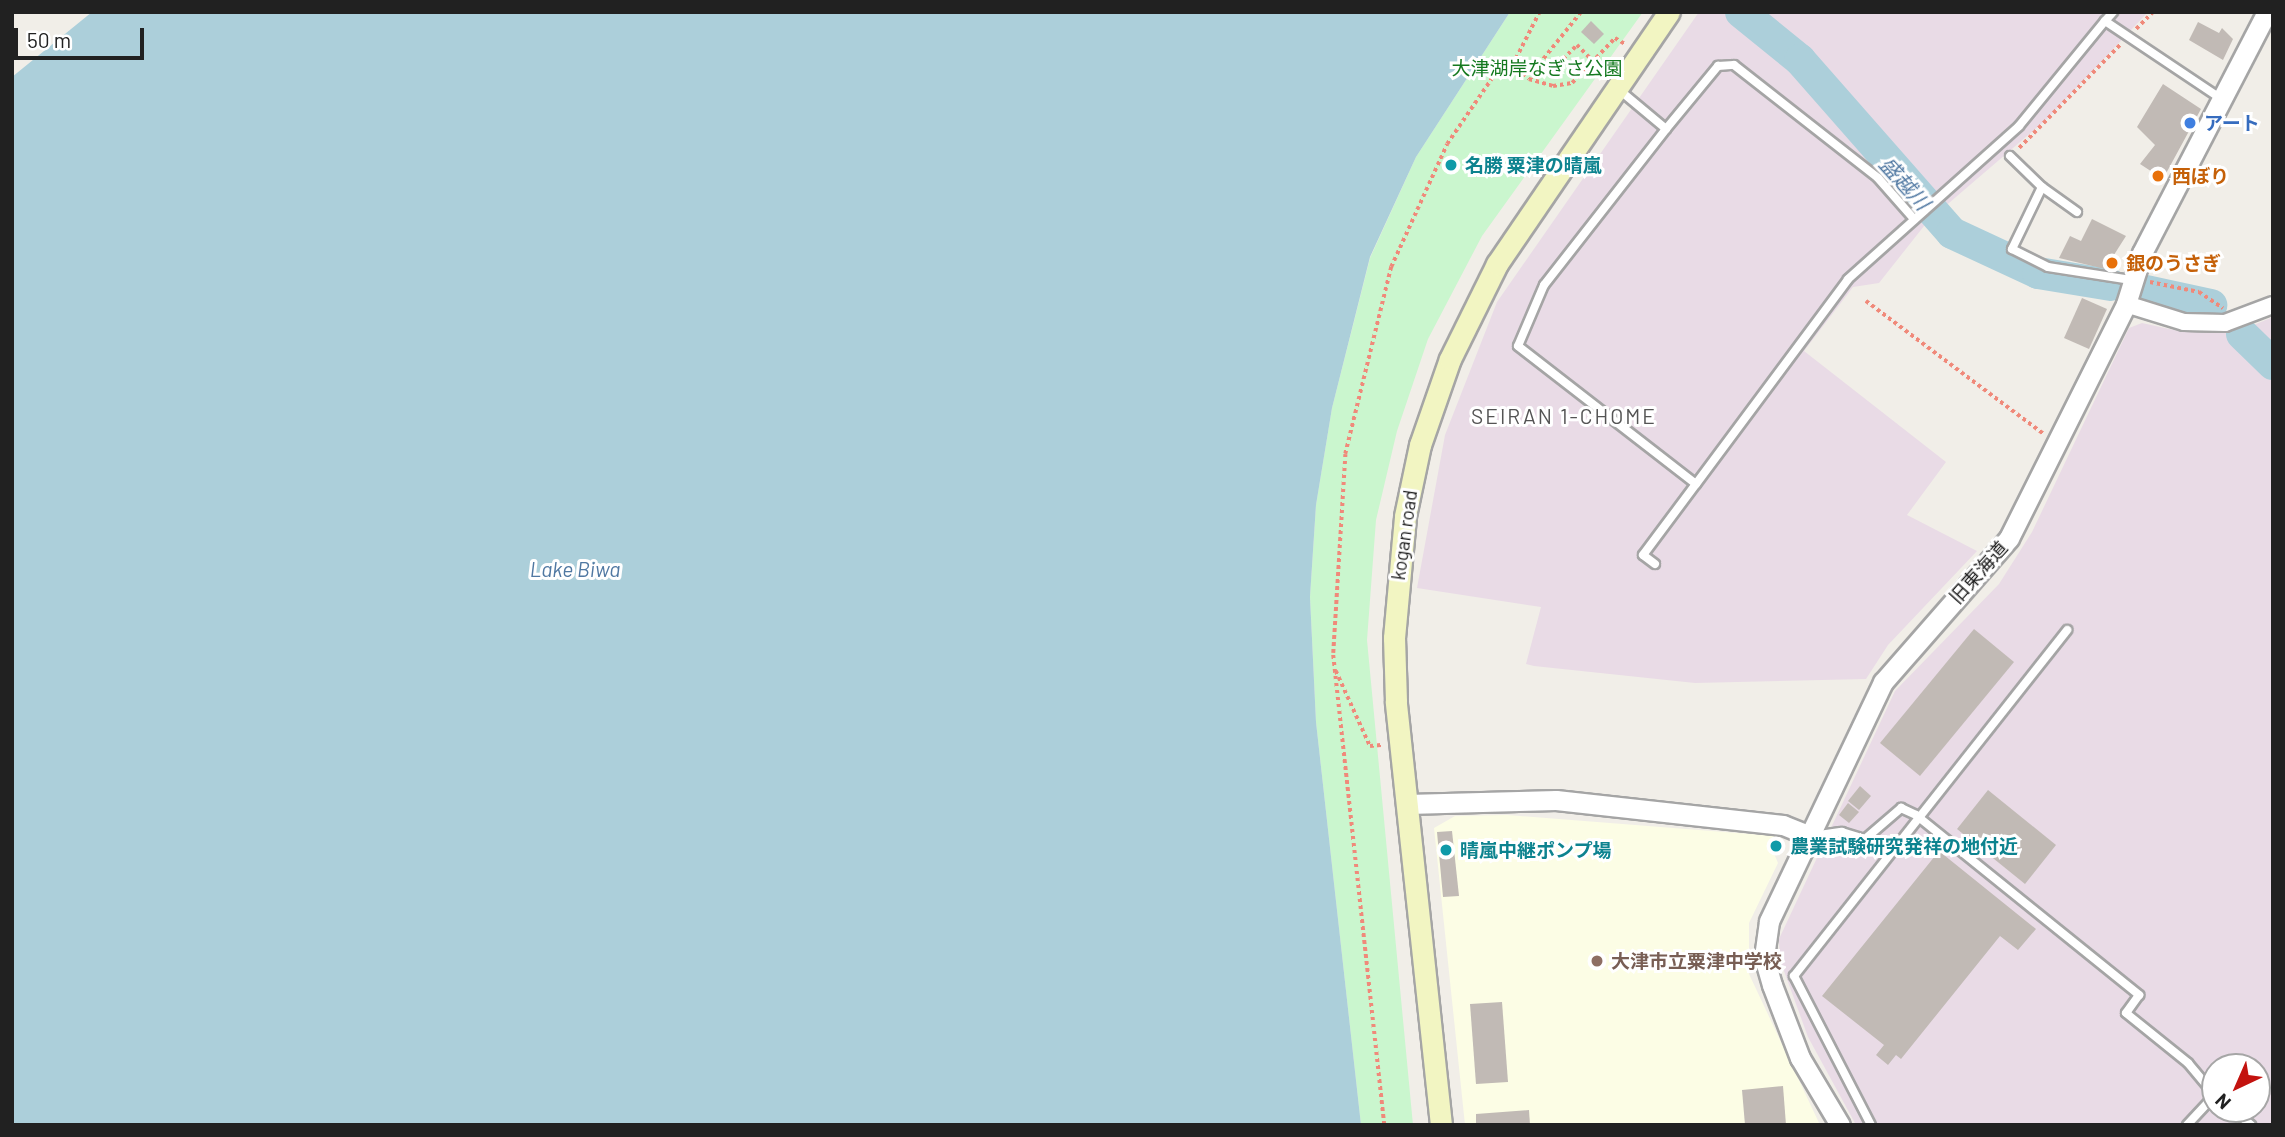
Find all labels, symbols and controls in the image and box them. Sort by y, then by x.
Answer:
scale bar [18,14,147,58]
text: 50 m [27,27,71,52]
park label: 大津湖岸なぎさ公園 [1452,57,1622,79]
place label: アート [2204,112,2260,134]
marker: アート [2182,115,2198,131]
water label: 盛越川 [1875,151,1935,215]
place label: 名勝 粟津の晴嵐 [1465,154,1602,176]
marker: 名勝 粟津の晴嵐 [1443,157,1459,173]
place label: 西ぼり [2172,165,2229,187]
marker: 西ぼり [2150,168,2166,184]
place label: 銀のうさぎ [2126,252,2221,274]
marker: 銀のうさぎ [2104,255,2120,271]
district label: SEIRAN 1-CHOME [1473,403,1655,429]
street label: kogan road [1386,489,1422,581]
street label: 旧東海道 [1944,536,2012,608]
water label: Lake Biwa [530,556,620,582]
place label: 農業試験研究発祥の地付近 [1790,835,2018,857]
marker: 農業試験研究発祥の地付近 [1768,838,1784,854]
place label: 晴嵐中継ポンプ場 [1460,839,1612,861]
marker: 晴嵐中継ポンプ場 [1438,842,1454,858]
place label: 大津市立粟津中学校 [1611,950,1782,972]
marker: 大津市立粟津中学校 [1589,953,1605,969]
north arrow [2201,1053,2271,1123]
text: N [2210,1089,2235,1115]

